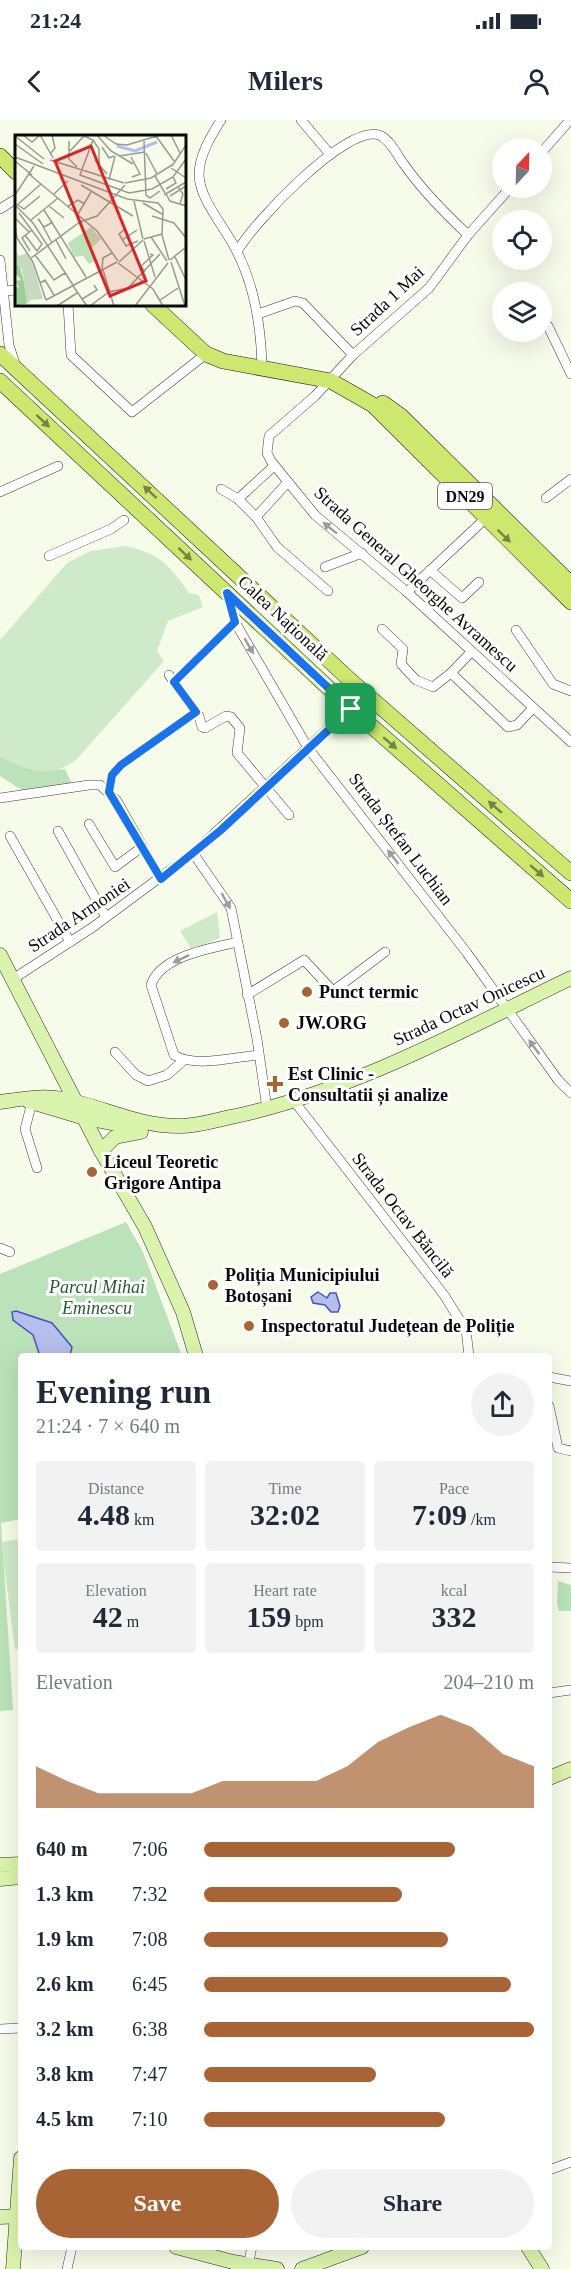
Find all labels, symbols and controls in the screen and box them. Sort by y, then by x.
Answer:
text: 21:24 [30,8,81,33]
icon: back [18,65,51,98]
icon: person [520,65,553,98]
text: Milers [248,66,323,96]
inset map [15,135,186,306]
north arrow [492,138,552,198]
map controls [492,138,552,342]
button: locate [492,210,552,270]
street label: Strada 1 Mai [346,262,428,340]
button: layers [492,282,552,342]
one-way arrow [35,413,49,427]
street label: Strada General Gheorghe Avramescu [310,482,522,676]
road number: DN29 [438,483,492,509]
one-way arrow [143,485,157,499]
one-way arrow [322,521,338,534]
one-way arrow [496,528,510,542]
one-way arrow [177,547,192,560]
street label: Calea Națională [234,571,332,665]
one-way arrow [244,638,254,655]
pin [325,683,376,734]
icon: arrive [334,692,367,725]
one-way arrow [382,736,397,749]
street label: Strada Ștefan Luchian [345,769,457,909]
one-way arrow [488,801,503,814]
one-way arrow [387,850,399,865]
one-way arrow [529,865,545,878]
street label: Strada Armoniei [24,874,134,956]
one-way arrow [221,893,231,910]
one-way arrow [173,955,190,964]
street label: Strada Octav Onicescu [390,962,548,1050]
place label: Punct termic [319,982,418,1002]
marker: Punct termic [300,985,314,999]
place label: JW.ORG [296,1013,367,1033]
marker: JW.ORG [277,1016,291,1030]
one-way arrow [529,1040,541,1055]
place label: Est Clinic - Consultatii și analize [288,1064,448,1106]
marker: Est Clinic - Consultatii și analize [266,1075,284,1093]
street label: Strada Octav Băncilă [348,1149,458,1281]
place label: Liceul Teoretic Grigore Antipa [104,1152,221,1193]
marker: Liceul Teoretic Grigore Antipa [85,1165,99,1179]
place label: Poliția Municipiului Botoșani [225,1265,380,1307]
park label: Parcul Mihai Eminescu [48,1277,145,1318]
marker: Poliția Municipiului Botoșani [206,1278,220,1292]
place label: Inspectoratul Județean de Poliție [261,1316,515,1337]
marker: Inspectoratul Județean de Poliție [242,1319,256,1333]
button: share [471,1373,534,1436]
text: Evening run [36,1374,211,1410]
text: 21:24 · 7 × 640 m [36,1415,180,1437]
text: Distance [88,1480,144,1497]
text: Time [268,1480,302,1497]
text: Pace [439,1480,469,1497]
text: 4.48 [78,1498,130,1531]
text: 32:02 [250,1498,320,1531]
text: 7:09 [412,1498,467,1531]
text: km [130,1511,154,1528]
text: /km [467,1511,496,1528]
text: Elevation [85,1582,147,1599]
text: Heart rate [253,1582,317,1599]
text: kcal [441,1582,467,1599]
text: 42 [93,1600,123,1633]
text: 159 [246,1600,291,1633]
text: 332 [432,1600,477,1633]
text: m [123,1613,139,1630]
text: bpm [291,1613,324,1630]
text: Elevation [36,1671,113,1693]
text: 204–210 m [443,1671,534,1693]
text: 640 m [36,1838,88,1860]
text: 7:06 [132,1838,168,1860]
text: 1.3 km [36,1883,94,1905]
text: 7:32 [132,1883,168,1905]
text: 1.9 km [36,1928,94,1950]
text: 7:08 [132,1928,168,1950]
text: 2.6 km [36,1973,94,1995]
text: 6:45 [132,1973,168,1995]
text: 3.2 km [36,2018,94,2040]
text: 6:38 [132,2018,168,2040]
text: 3.8 km [36,2063,94,2085]
text: 7:47 [132,2063,168,2085]
text: 4.5 km [36,2108,94,2130]
text: 7:10 [132,2108,168,2130]
button: Save [36,2169,279,2238]
button: Share [291,2169,534,2238]

